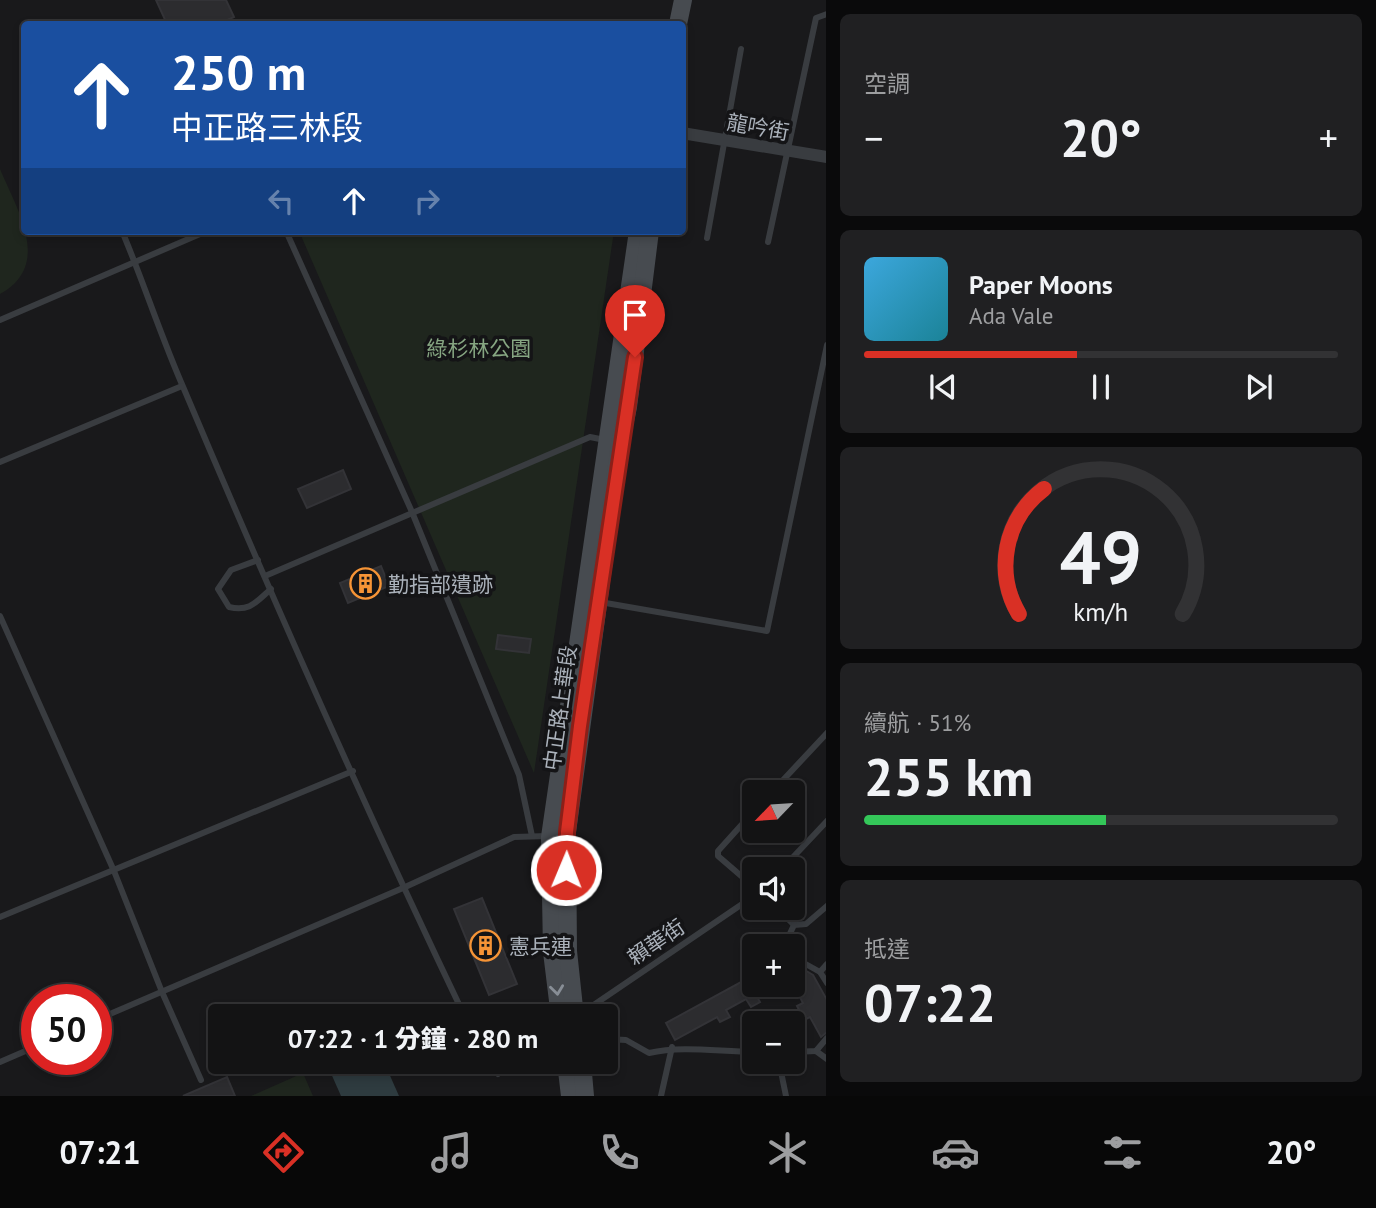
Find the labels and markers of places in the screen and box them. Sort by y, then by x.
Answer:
pin [605,285,665,357]
building icon: 勤指部遺跡 [348,567,382,601]
place label: 勤指部遺跡 [388,571,493,598]
building icon: 憲兵連 [469,929,503,963]
place label: 憲兵連 [509,933,572,960]

